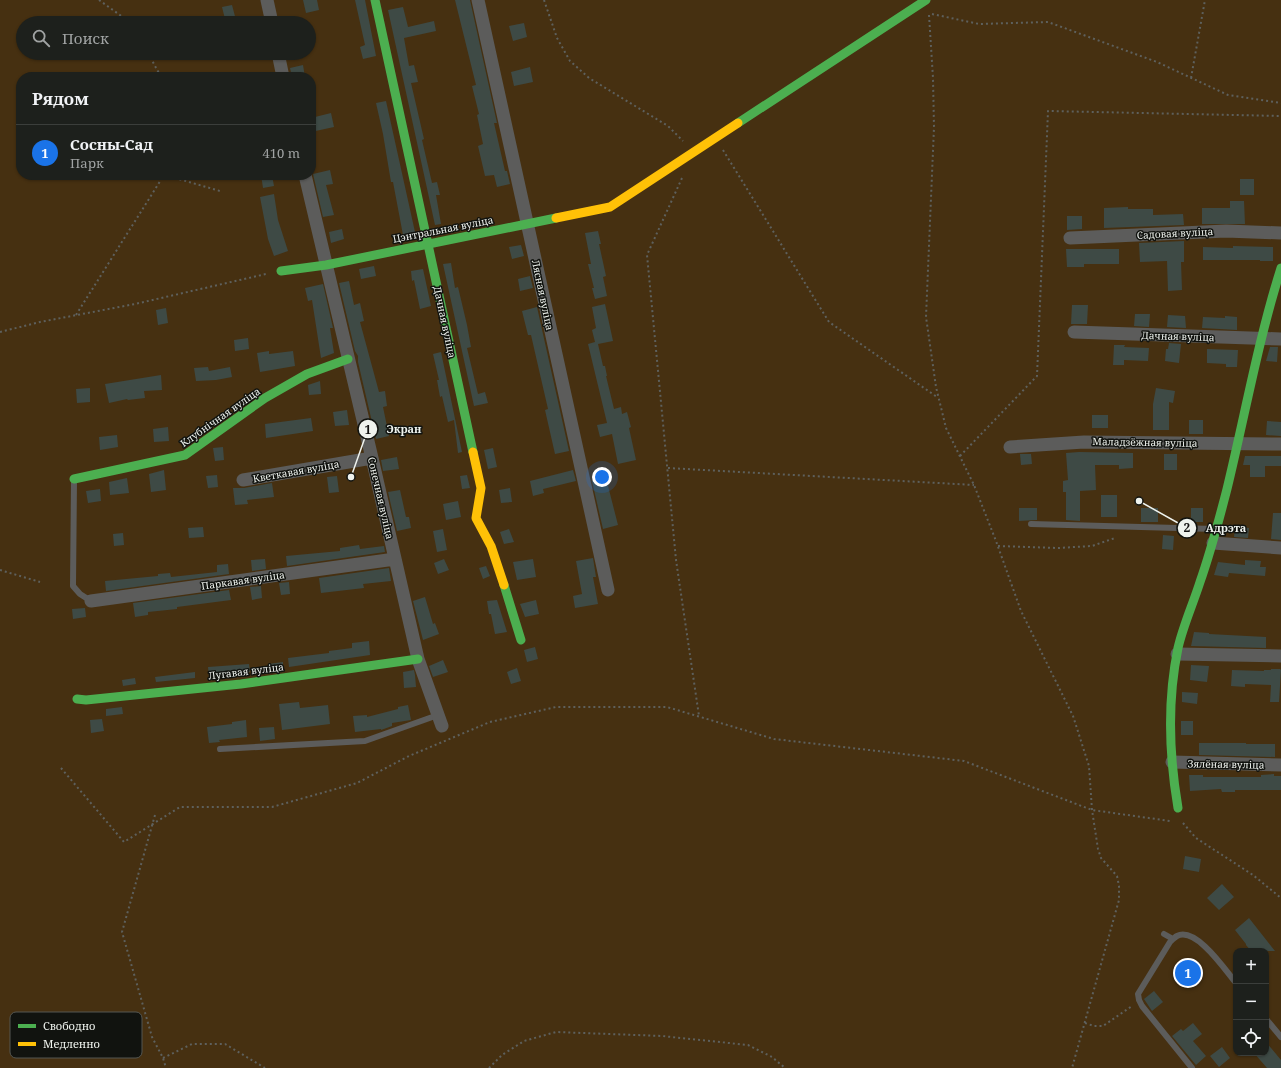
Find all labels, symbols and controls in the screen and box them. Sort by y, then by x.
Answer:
search box [16,16,316,60]
icon: search [30,27,52,49]
text: Поиск [62,28,109,48]
text: Рядом [32,87,89,110]
text: Сосны-Сад [70,134,153,154]
text: 1 [41,144,49,162]
text: 410 m [263,144,300,162]
text: Парк [70,154,104,172]
street label: Цэнтральная вуліца [392,212,495,246]
street label: Садовая вуліца [1136,224,1214,242]
street label: Лясная вуліца [529,258,557,332]
street label: Дачная вуліца [431,285,460,360]
street label: Дачная вуліца [1141,328,1215,344]
street label: Клубнічная вуліца [177,384,263,450]
callout: Экран [358,418,429,441]
text: 1 [365,421,372,438]
text: Экран [386,421,422,436]
street label: Маладзёжная вуліца [1092,434,1198,450]
street label: Сонечная вуліца [365,455,397,541]
street label: Кветкавая вуліца [252,456,341,485]
your location [592,467,612,487]
callout: Адрэта [1177,516,1254,539]
text: 2 [1184,519,1191,536]
text: Адрэта [1206,520,1247,535]
street label: Паркавая вуліца [200,567,286,593]
street label: Лугавая вуліца [207,659,285,683]
street label: Зялёная вуліца [1187,756,1265,772]
map controls [1233,948,1269,1056]
button: + [1233,948,1269,984]
pin: 1 [1175,958,1201,988]
button: − [1233,984,1269,1020]
legend [10,1012,142,1058]
text: Свободно [43,1018,95,1033]
button: locate [1233,1020,1269,1056]
text: Медленно [43,1036,100,1051]

